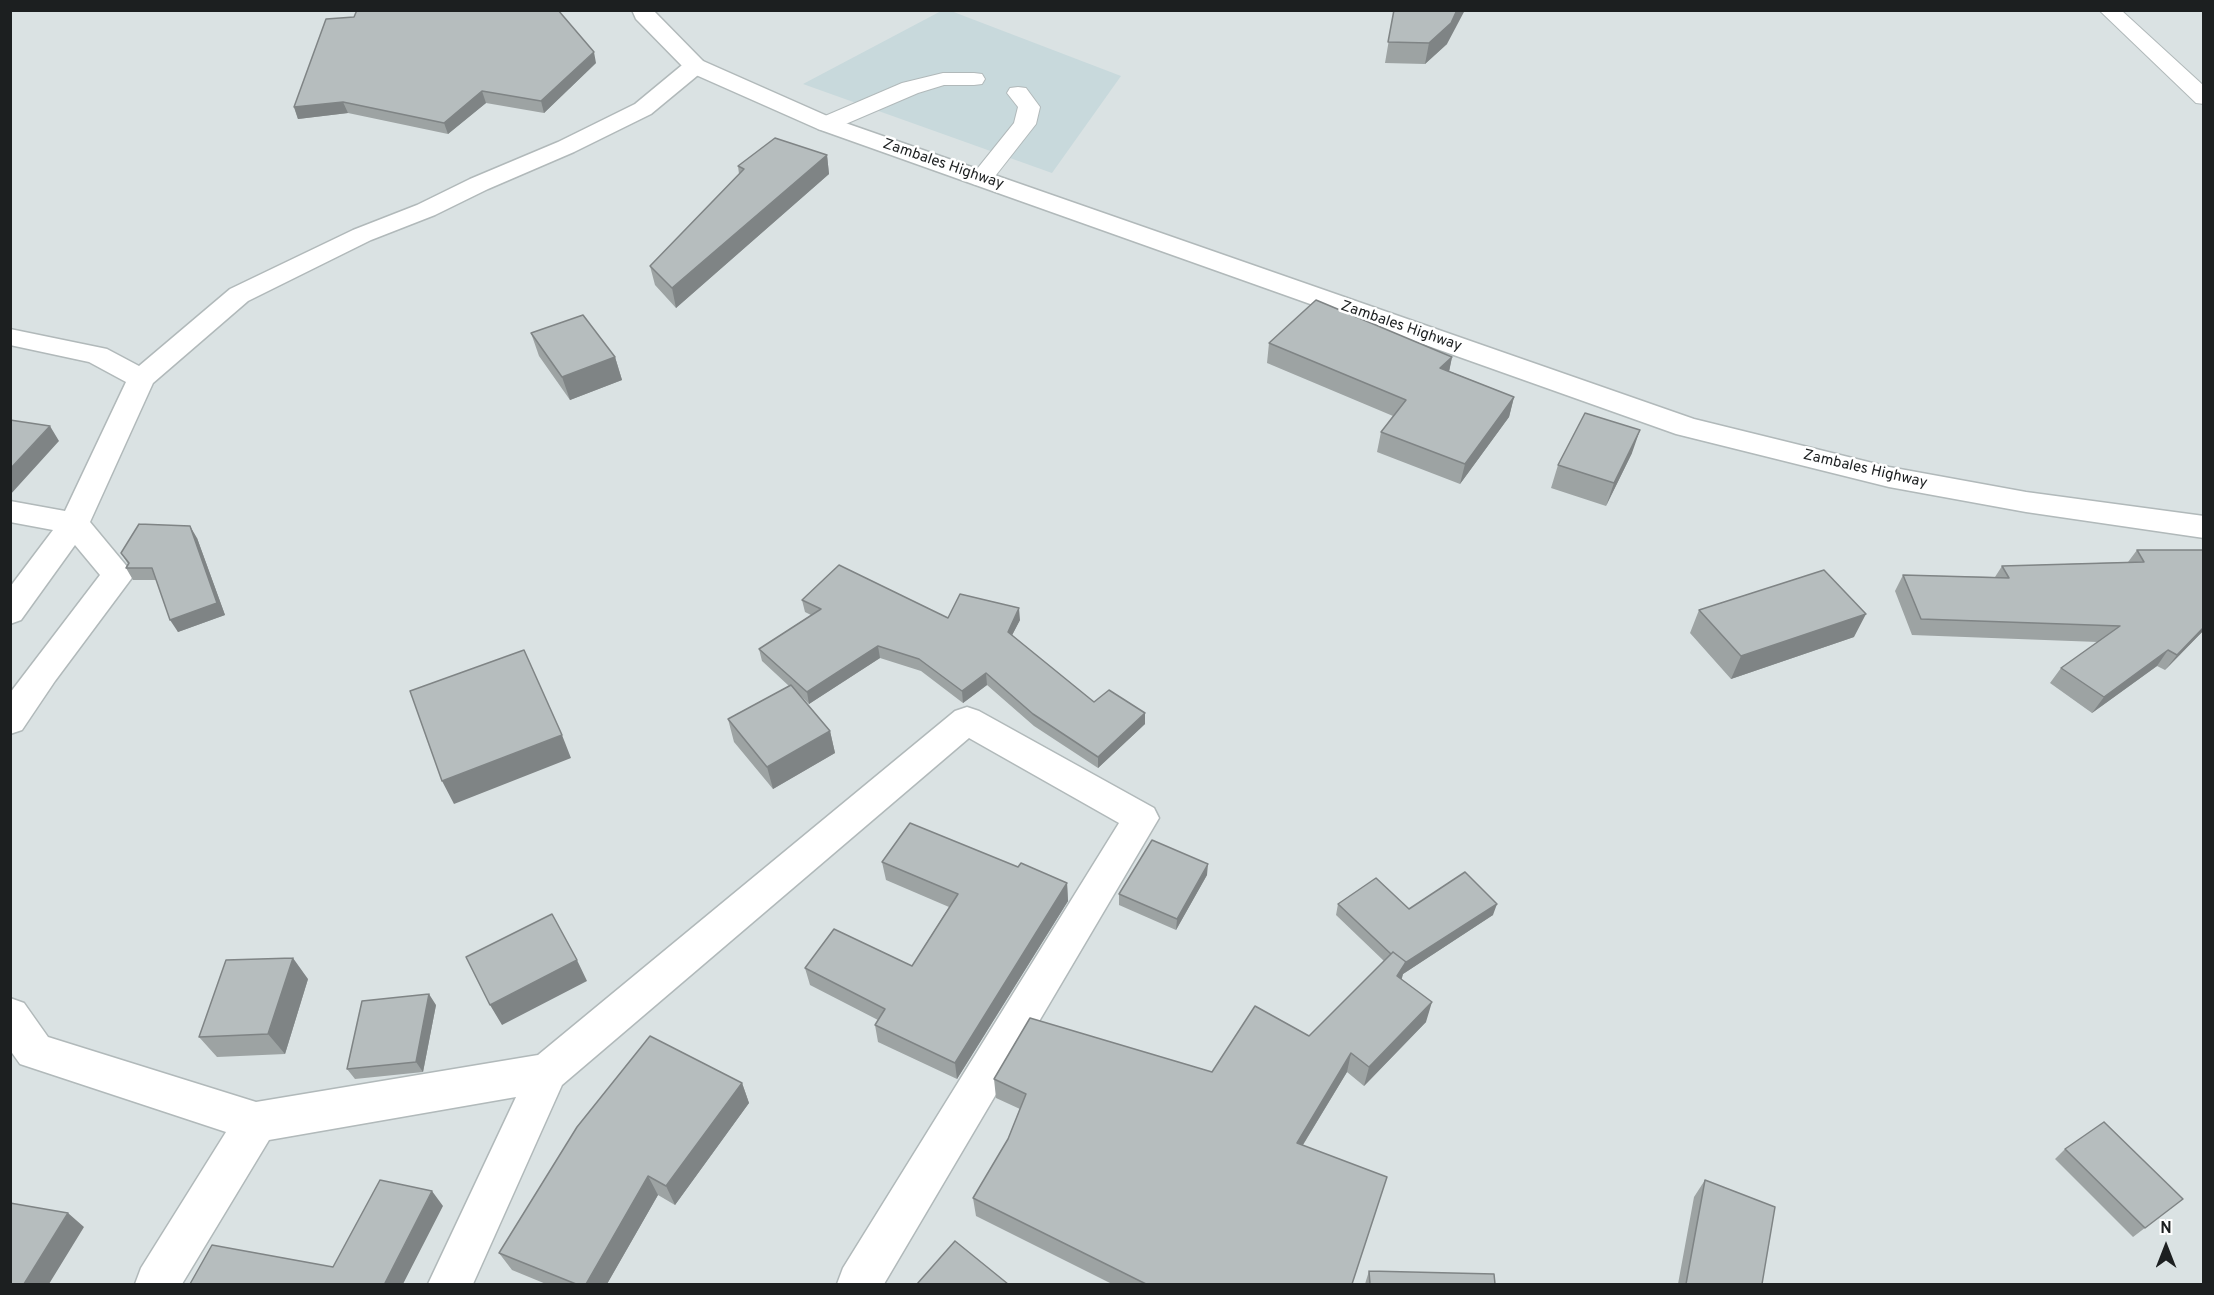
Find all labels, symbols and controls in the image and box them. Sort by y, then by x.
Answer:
street label: Zambales Highway [880,136,1006,194]
street label: Zambales Highway [1338,298,1464,356]
street label: Zambales Highway [1801,447,1929,493]
north arrow [2136,1217,2196,1277]
text: N [2160,1219,2172,1239]

